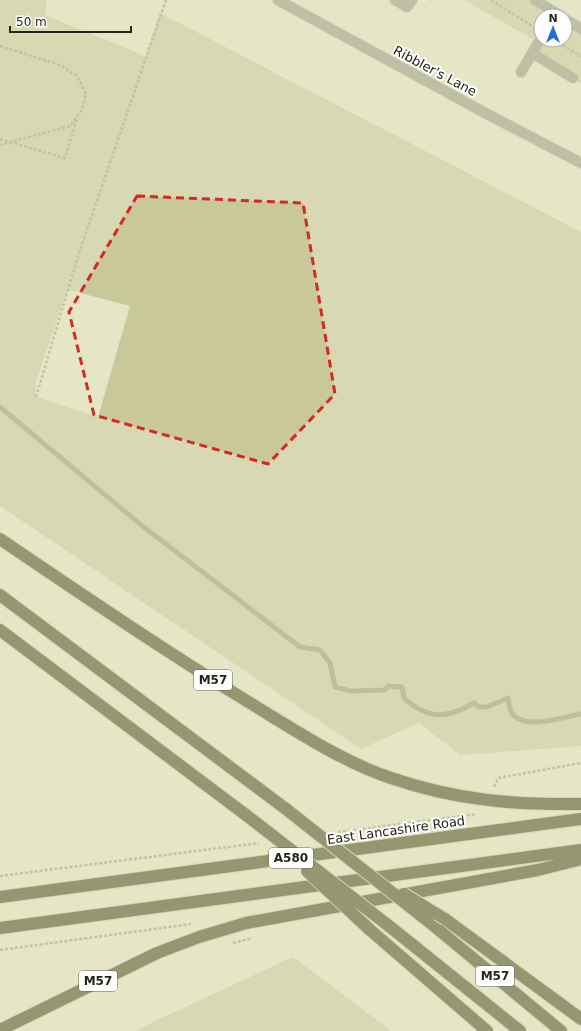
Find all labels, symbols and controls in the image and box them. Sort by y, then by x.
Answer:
scale bar [10,8,131,34]
north arrow [533,8,573,48]
text: N [548,12,558,25]
text: 50 m [16,15,47,29]
street label: Ribbler's Lane [391,43,479,99]
road number: M57 [194,670,232,690]
street label: East Lancashire Road [326,813,466,847]
road number: A580 [269,848,313,868]
road number: M57 [476,966,514,986]
road number: M57 [79,971,117,991]

